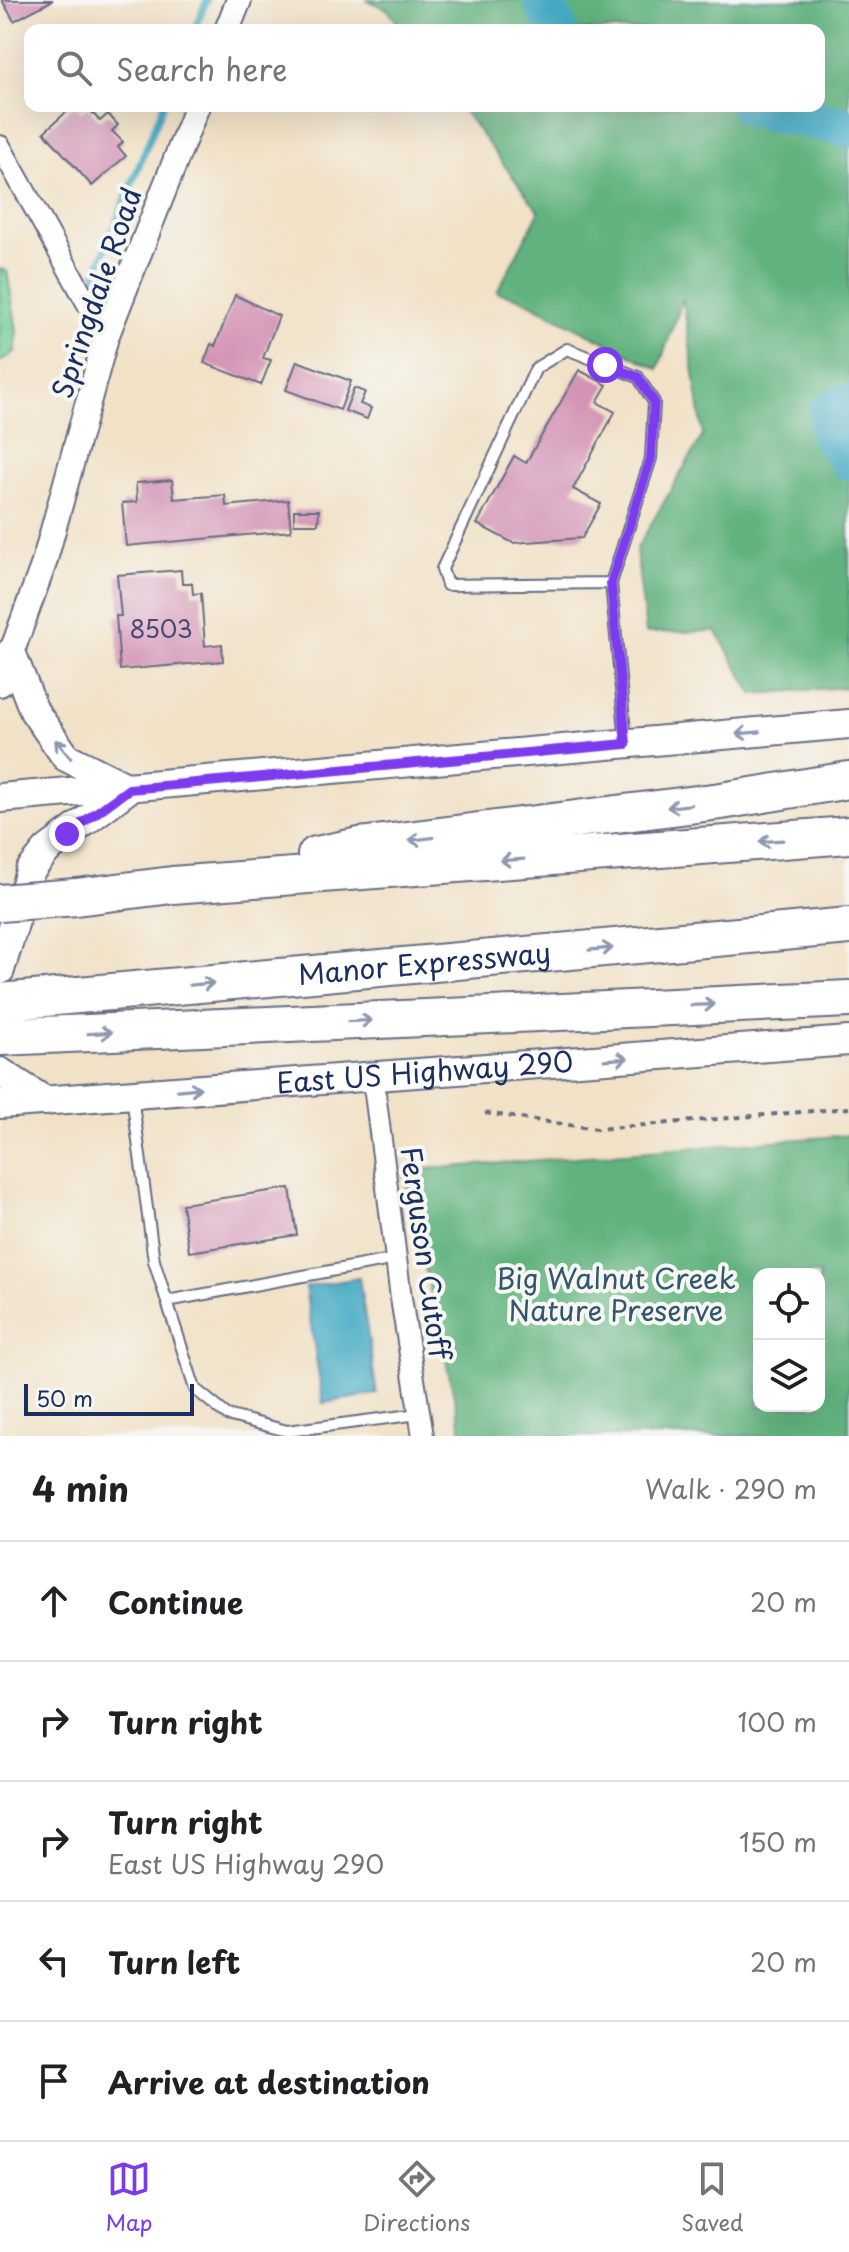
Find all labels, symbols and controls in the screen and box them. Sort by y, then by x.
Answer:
search box [24,24,825,112]
icon: search [52,46,96,90]
text: Search here [116,46,288,91]
street label: Springdale Road [39,181,152,404]
route start [587,347,623,383]
house number: 8503 [129,610,193,646]
one-way arrow [735,726,762,741]
one-way arrow [54,739,72,760]
one-way arrow [667,799,692,814]
route end [49,816,85,852]
one-way arrow [408,831,435,846]
one-way arrow [758,834,785,849]
one-way arrow [499,853,526,868]
street label: Manor Expressway [296,930,552,995]
one-way arrow [587,941,613,956]
one-way arrow [188,977,215,992]
one-way arrow [689,997,716,1012]
one-way arrow [346,1013,373,1028]
one-way arrow [86,1025,113,1040]
street label: East US Highway 290 [275,1039,575,1103]
one-way arrow [602,1051,629,1066]
one-way arrow [176,1082,202,1097]
street label: Ferguson Cutoff [390,1144,463,1364]
park label: Big Walnut Creek Nature Preserve [496,1256,736,1331]
map controls [753,1268,825,1412]
button: locate [753,1268,825,1340]
button: layers [753,1340,825,1412]
scale bar [24,1380,194,1416]
text: 50 m [36,1381,93,1414]
text: 4 min [32,1462,129,1514]
text: Walk · 290 m [645,1469,817,1508]
icon: ahead [32,1579,76,1623]
text: Continue [108,1579,243,1624]
text: 20 m [750,1582,817,1621]
icon: right [32,1699,76,1743]
text: Turn right [108,1699,263,1744]
text: 100 m [737,1702,817,1741]
text: Turn right [108,1799,263,1844]
icon: right [32,1819,76,1863]
text: 150 m [739,1822,817,1861]
text: East US Highway 290 [108,1844,384,1883]
icon: left [32,1939,76,1983]
text: Turn left [108,1939,240,1984]
text: 20 m [750,1942,817,1981]
icon: arrive [32,2059,76,2103]
text: Arrive at destination [108,2059,430,2104]
tab: Map [105,2157,152,2238]
tab: Directions [363,2157,470,2238]
tab: Saved [681,2157,744,2238]

